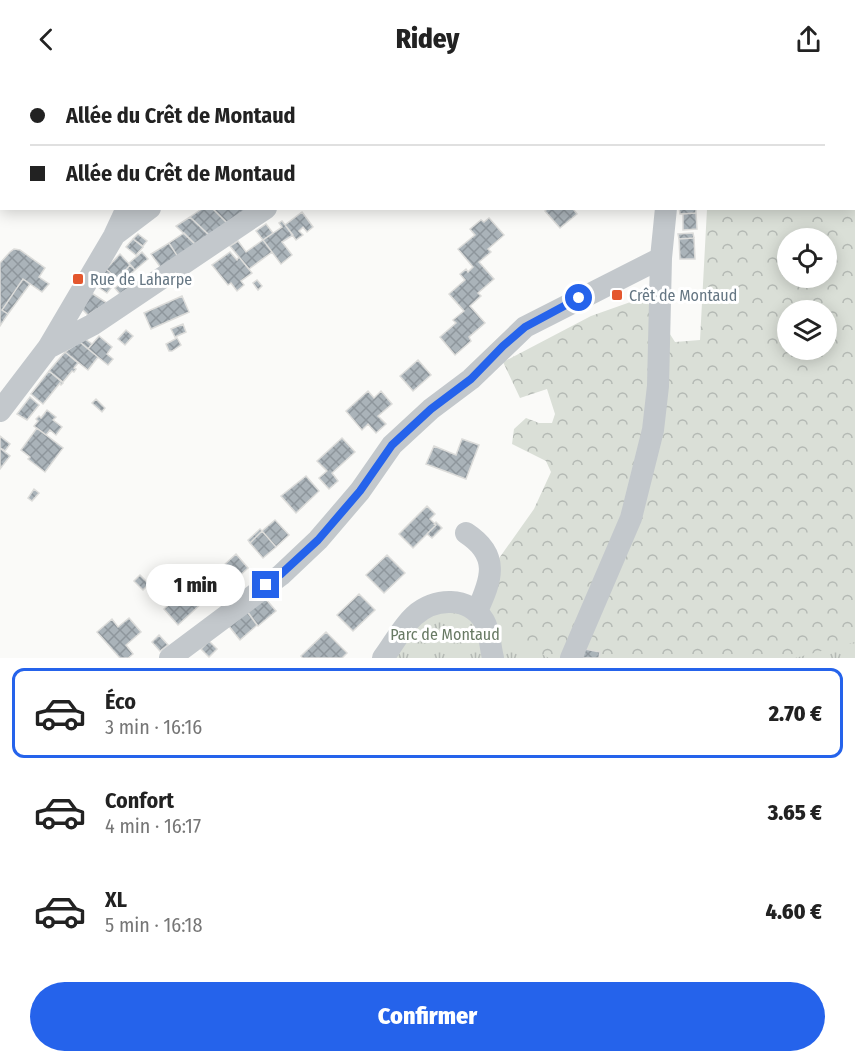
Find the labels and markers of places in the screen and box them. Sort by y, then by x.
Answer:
place label: Rue de Laharpe [90,270,192,289]
marker: Rue de Laharpe [71,272,85,286]
place label: Crêt de Montaud [629,286,737,305]
marker: Crêt de Montaud [610,288,624,302]

